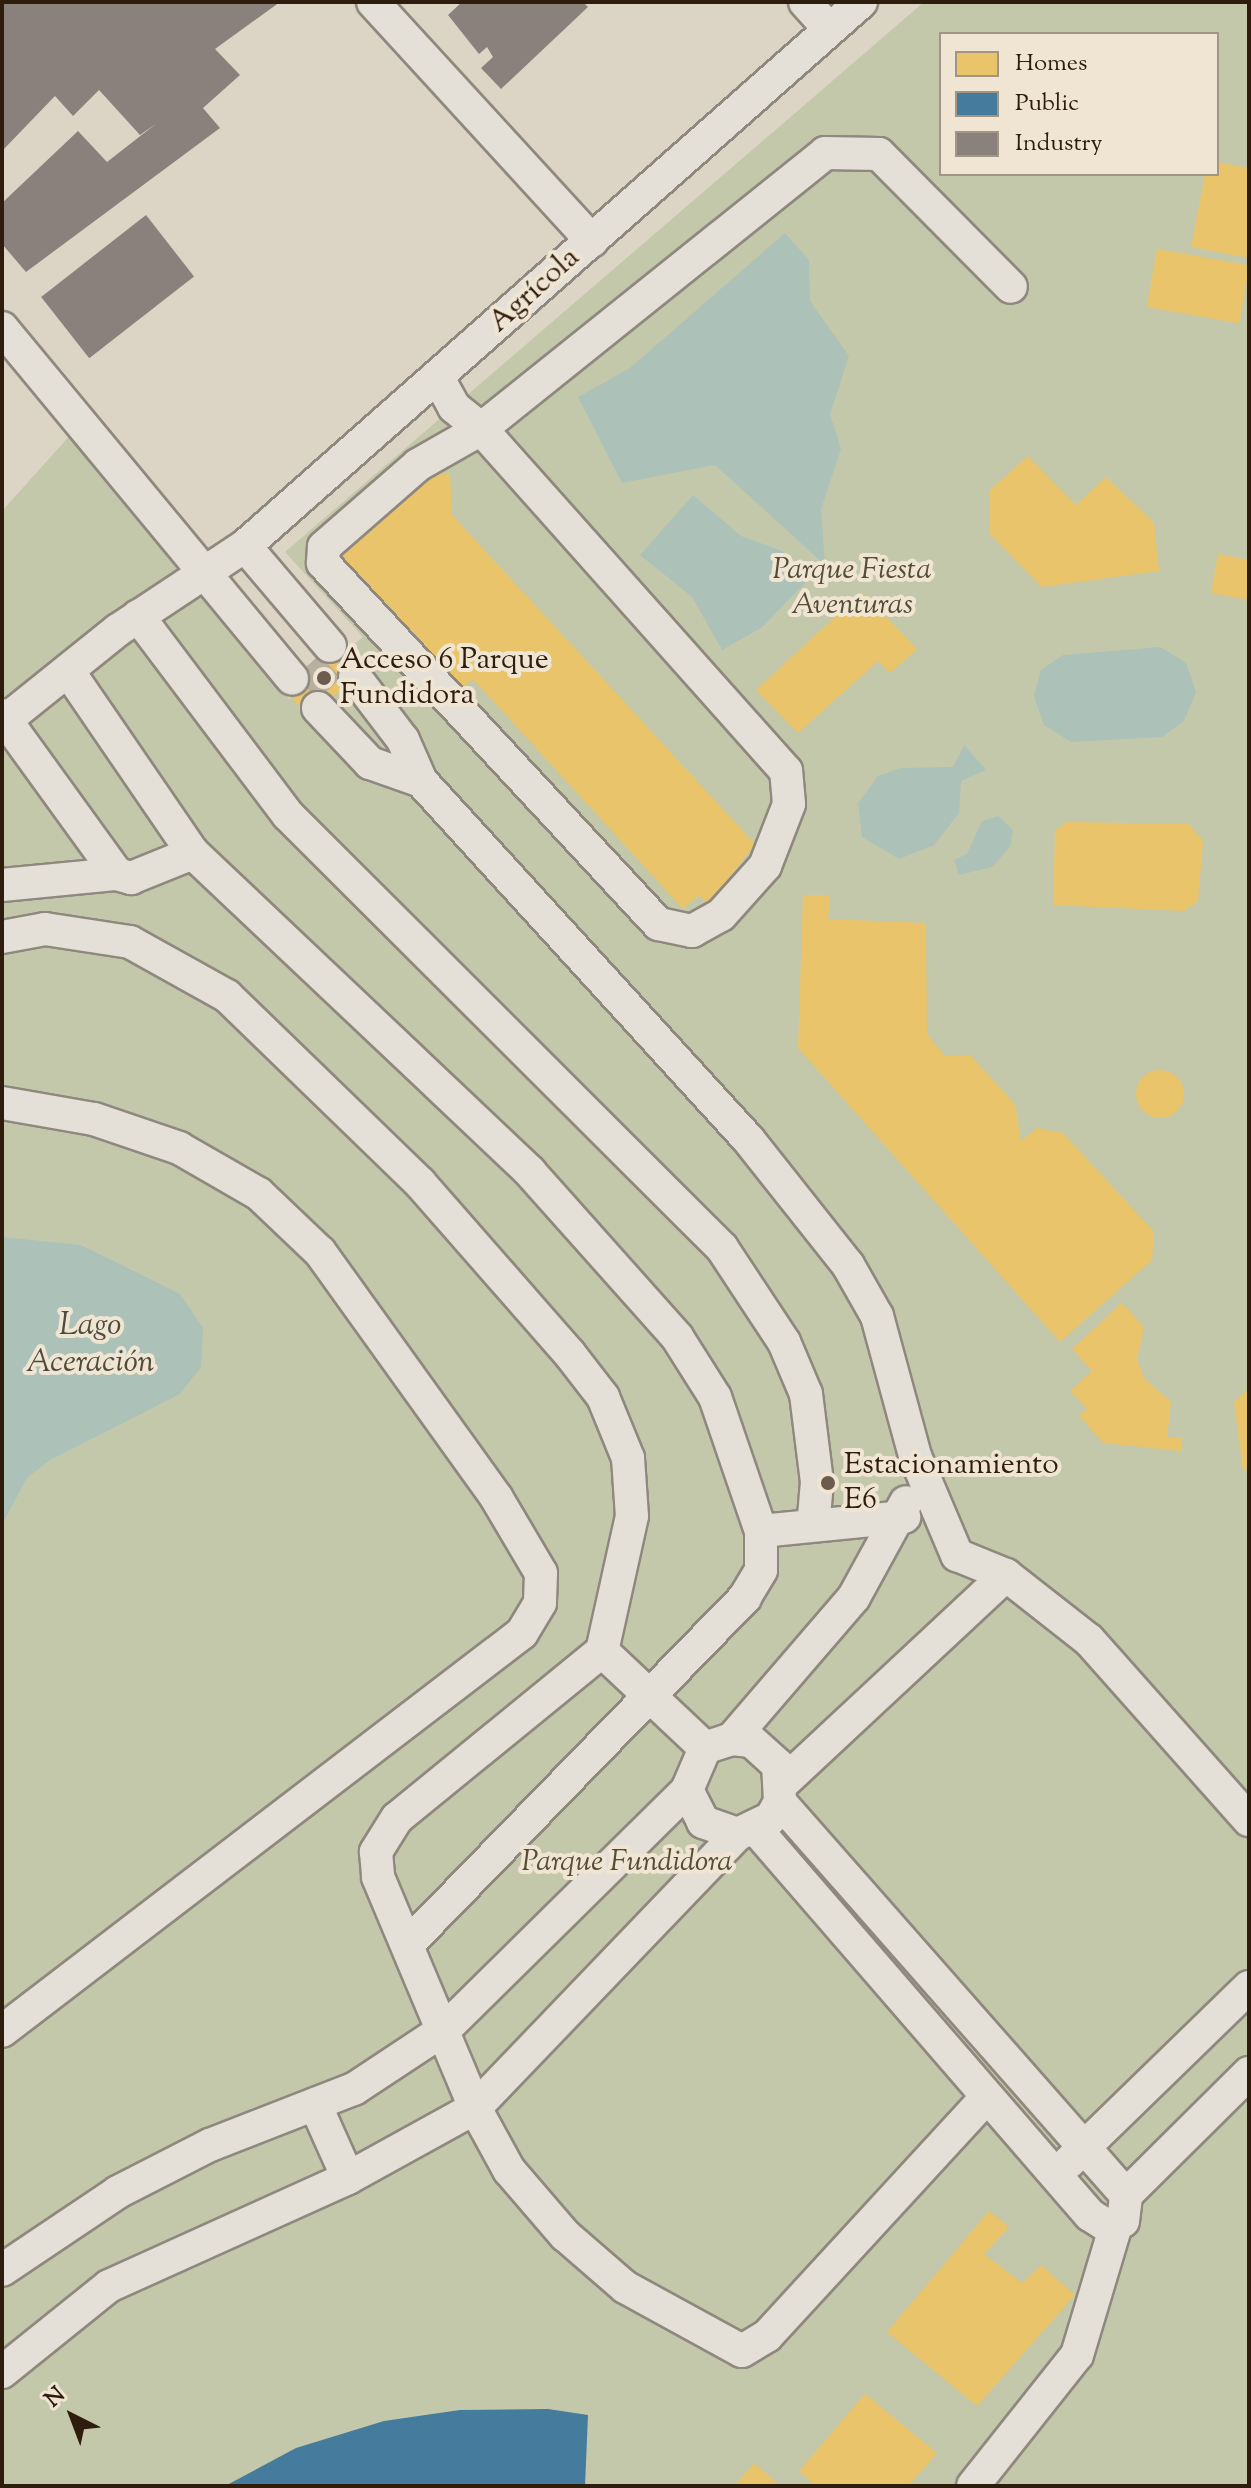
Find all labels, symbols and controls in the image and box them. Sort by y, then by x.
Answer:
legend [939,32,1219,176]
text: Homes [1015,47,1087,81]
text: Public [1015,87,1079,121]
text: Industry [1015,127,1103,161]
street label: Agrícola [482,241,588,341]
park label: Parque Fiesta Aventuras [773,553,931,624]
place label: Acceso 6 Parque Fundidora [340,643,549,714]
marker: Acceso 6 Parque Fundidora [315,669,333,687]
water label: Lago Aceración [26,1308,154,1383]
place label: Estacionamiento E6 [844,1448,1059,1518]
marker: Estacionamiento E6 [819,1474,837,1492]
park label: Parque Fundidora [521,1845,733,1881]
north arrow [32,2376,112,2456]
text: N [39,2380,73,2416]

